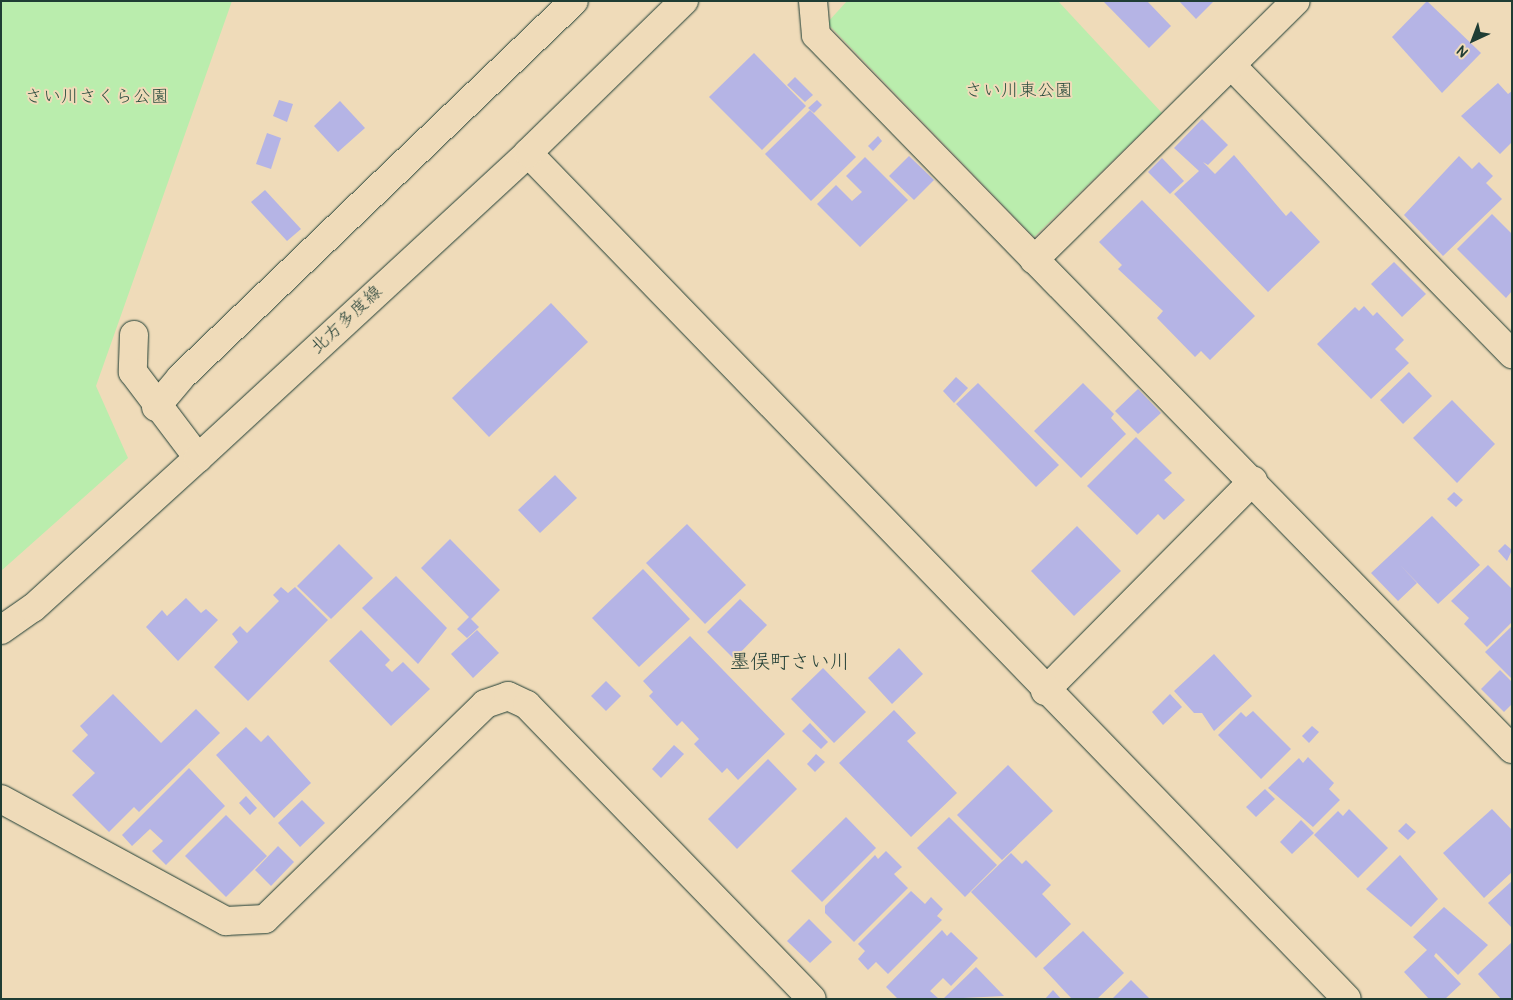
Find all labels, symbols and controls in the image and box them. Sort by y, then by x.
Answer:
north arrow [1448,15,1498,65]
text: N [1453,42,1472,61]
park label: さい川東公園 [965,80,1073,102]
park label: さい川さくら公園 [25,86,169,108]
street label: 北方多度線 [307,281,387,359]
district label: 墨俣町さい川 [730,649,850,673]

